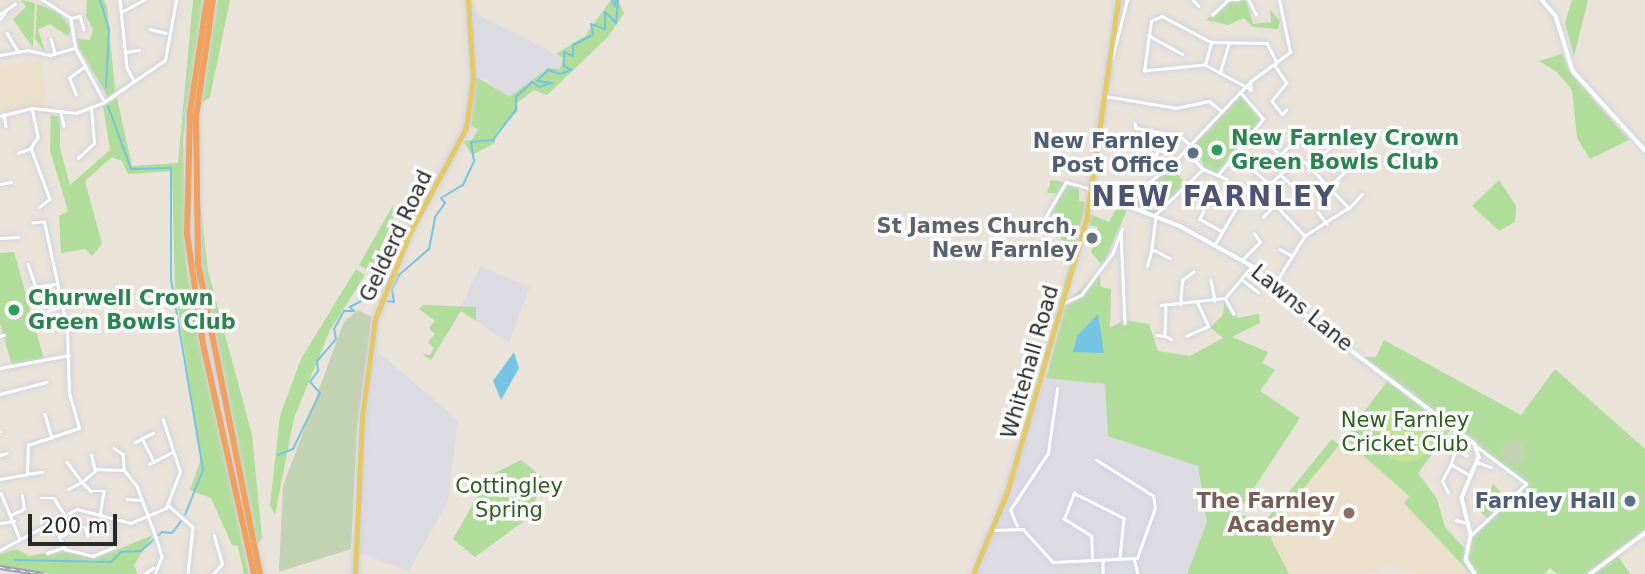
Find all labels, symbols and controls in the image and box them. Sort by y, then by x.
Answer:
place label: New Farnley Crown Green Bowls Club [1231,125,1459,175]
place label: New Farnley Post Office [1033,128,1179,178]
marker: New Farnley Crown Green Bowls Club [1209,142,1225,158]
marker: New Farnley Post Office [1185,145,1201,161]
street label: Gelderd Road [355,166,437,306]
district label: NEW FARNLEY [1093,180,1335,214]
place label: St James Church, New Farnley [877,213,1078,263]
marker: St James Church, New Farnley [1084,230,1100,246]
street label: Lawns Lane [1246,259,1358,357]
street label: Whitehall Road [996,282,1064,442]
place label: Churwell Crown Green Bowls Club [28,285,236,335]
marker: Churwell Crown Green Bowls Club [6,302,22,318]
park label: New Farnley Cricket Club [1341,407,1469,457]
park label: Cottingley Spring [455,473,563,523]
place label: The Farnley Academy [1196,488,1335,538]
place label: Farnley Hall [1475,488,1616,514]
marker: Farnley Hall [1622,493,1638,509]
scale bar [32,500,121,544]
marker: The Farnley Academy [1341,505,1357,521]
text: 200 m [41,514,108,538]

